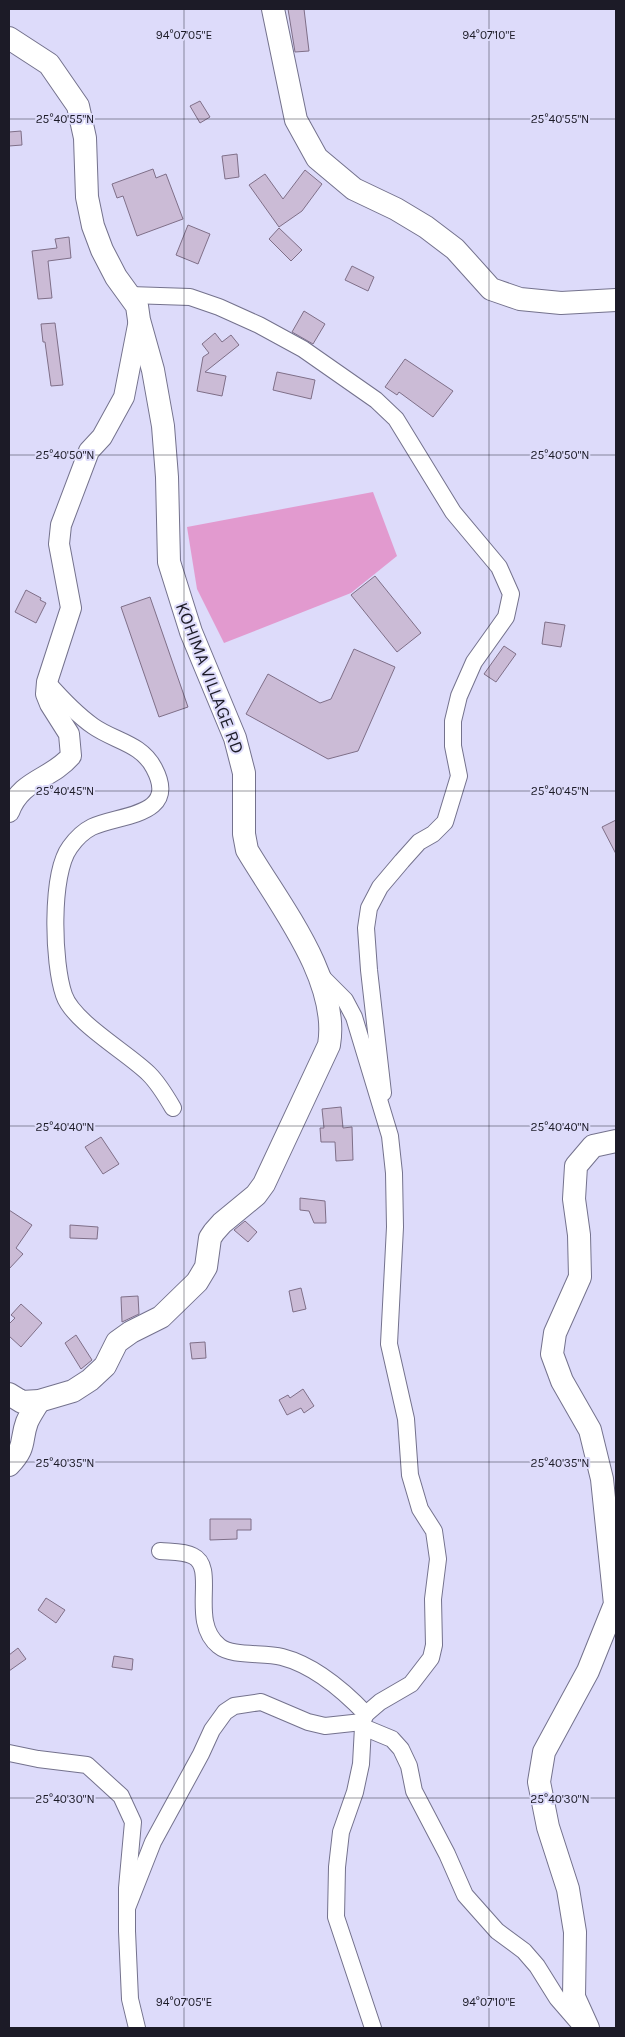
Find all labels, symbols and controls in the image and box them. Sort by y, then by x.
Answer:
text: 94°07'05"E [156,28,212,42]
text: 94°07'10"E [462,28,516,42]
text: 25°40'55"N [36,112,94,126]
text: 25°40'55"N [531,112,589,126]
text: 25°40'50"N [35,448,95,462]
text: 25°40'50"N [530,448,590,462]
street label: KOHIMA VILLAGE RD [171,599,249,757]
text: 25°40'45"N [36,784,94,798]
text: 25°40'45"N [531,784,589,798]
text: 25°40'40"N [36,1120,94,1134]
text: 25°40'40"N [531,1120,589,1134]
text: 25°40'35"N [36,1456,95,1470]
text: 25°40'35"N [531,1456,590,1470]
text: 25°40'30"N [35,1792,95,1806]
text: 25°40'30"N [530,1792,590,1806]
text: 94°07'05"E [156,1995,212,2009]
text: 94°07'10"E [462,1995,516,2009]

